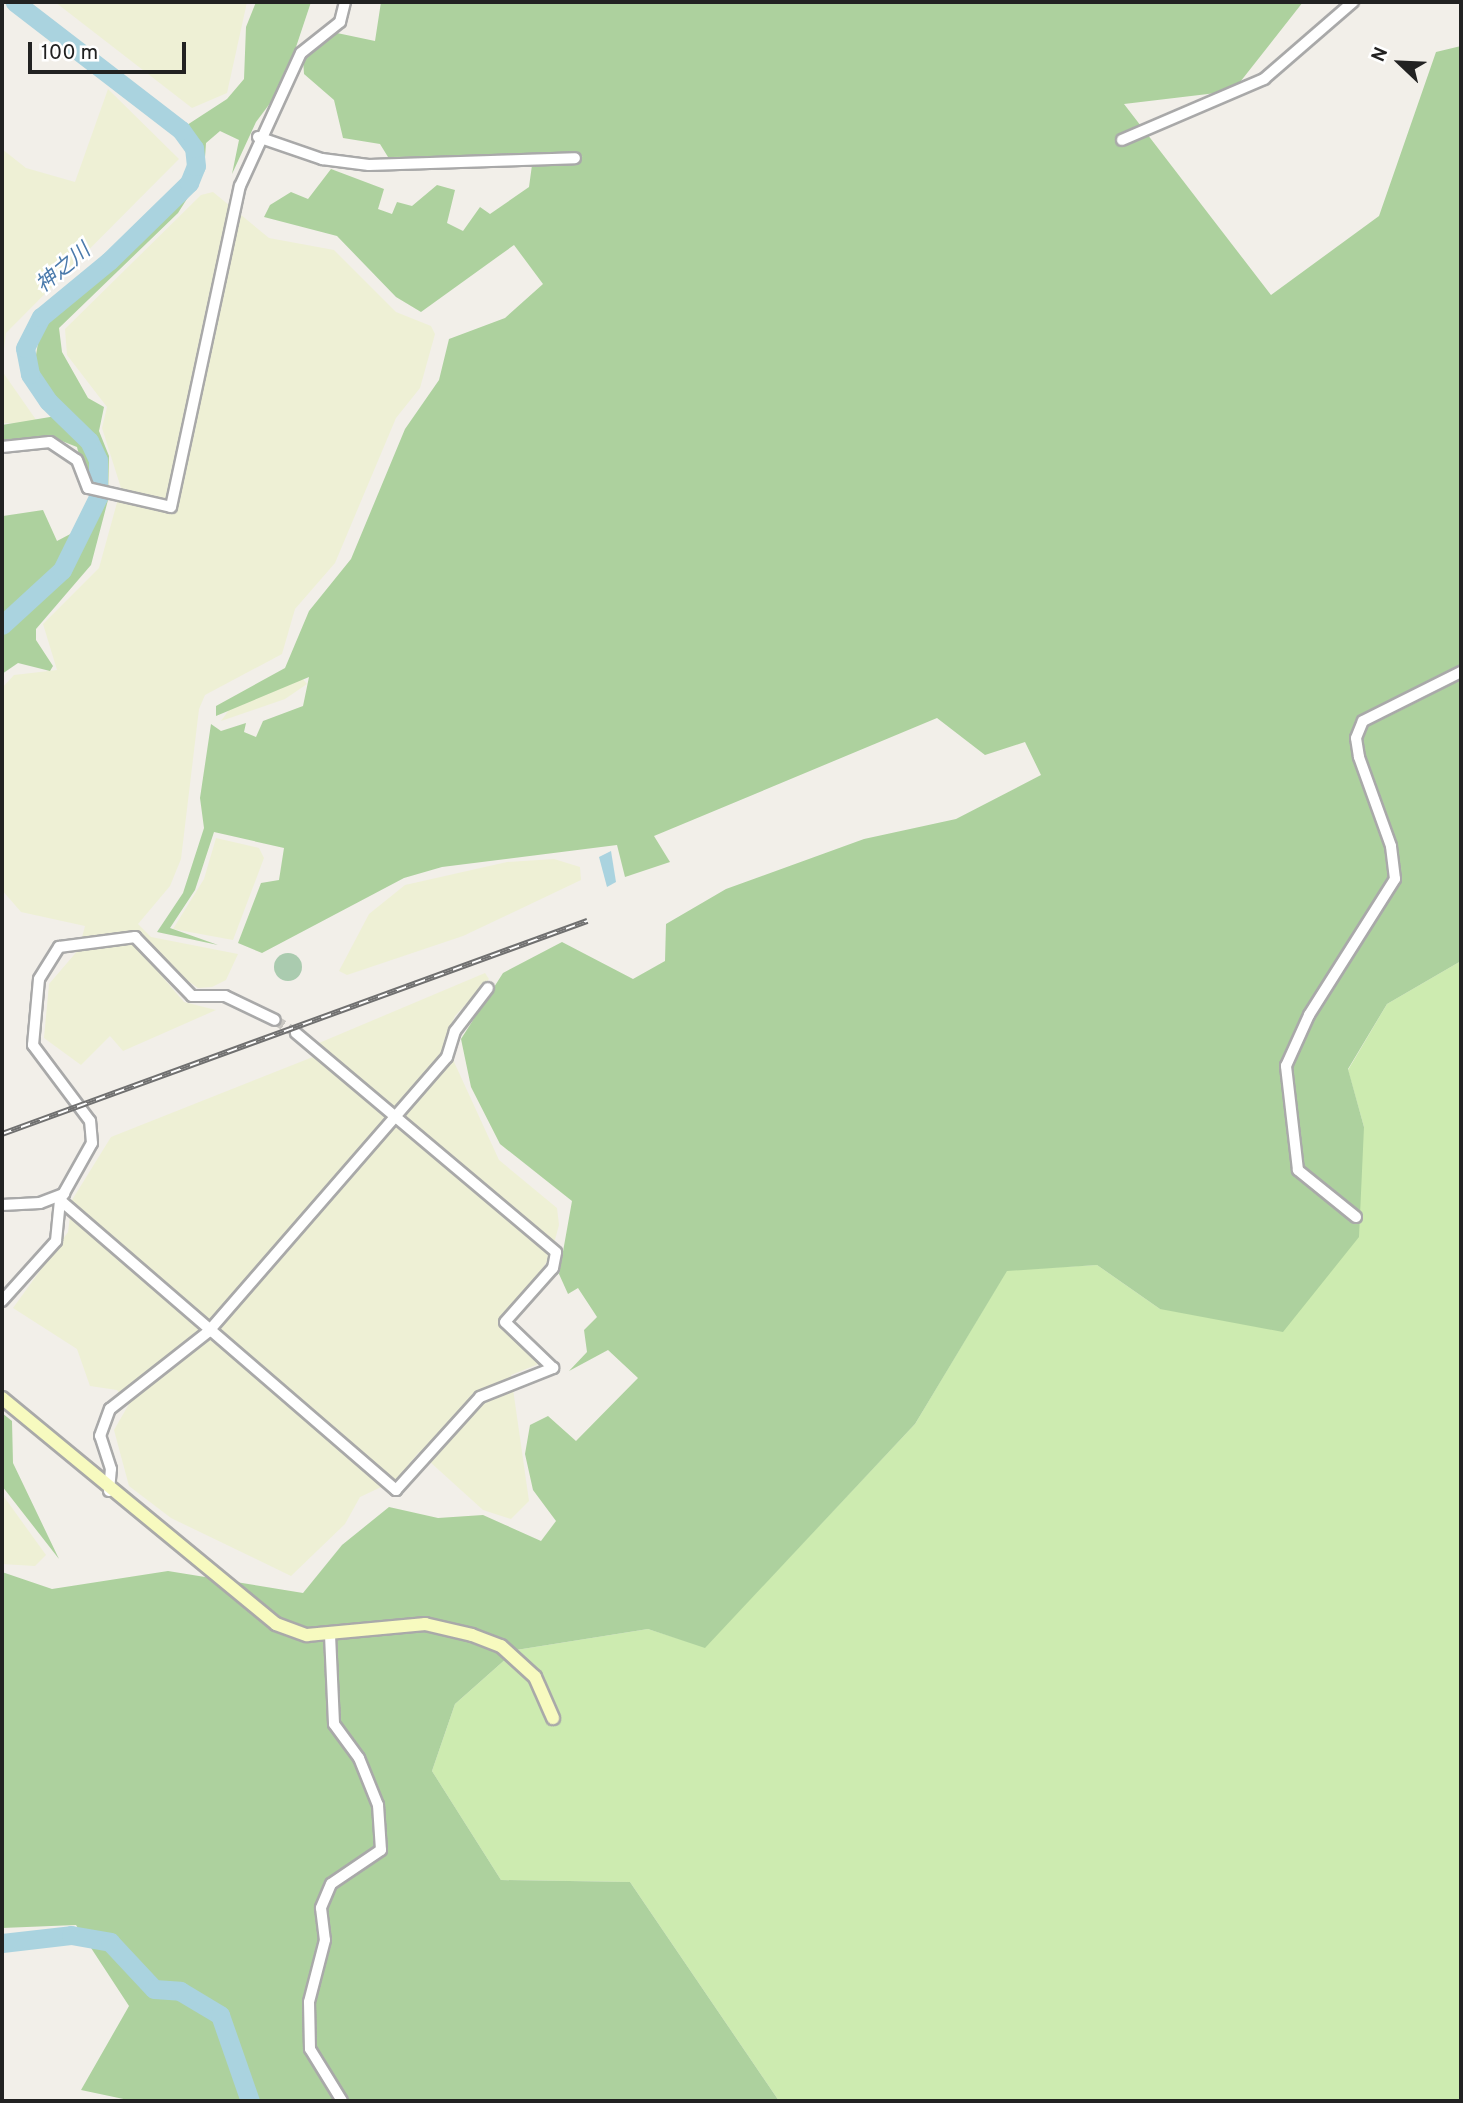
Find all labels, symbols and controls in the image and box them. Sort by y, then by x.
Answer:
scale bar [32,28,189,72]
north arrow [1365,28,1435,98]
text: 100 m [41,40,98,67]
text: N [1367,44,1394,66]
water label: 神之川 [32,239,96,299]

